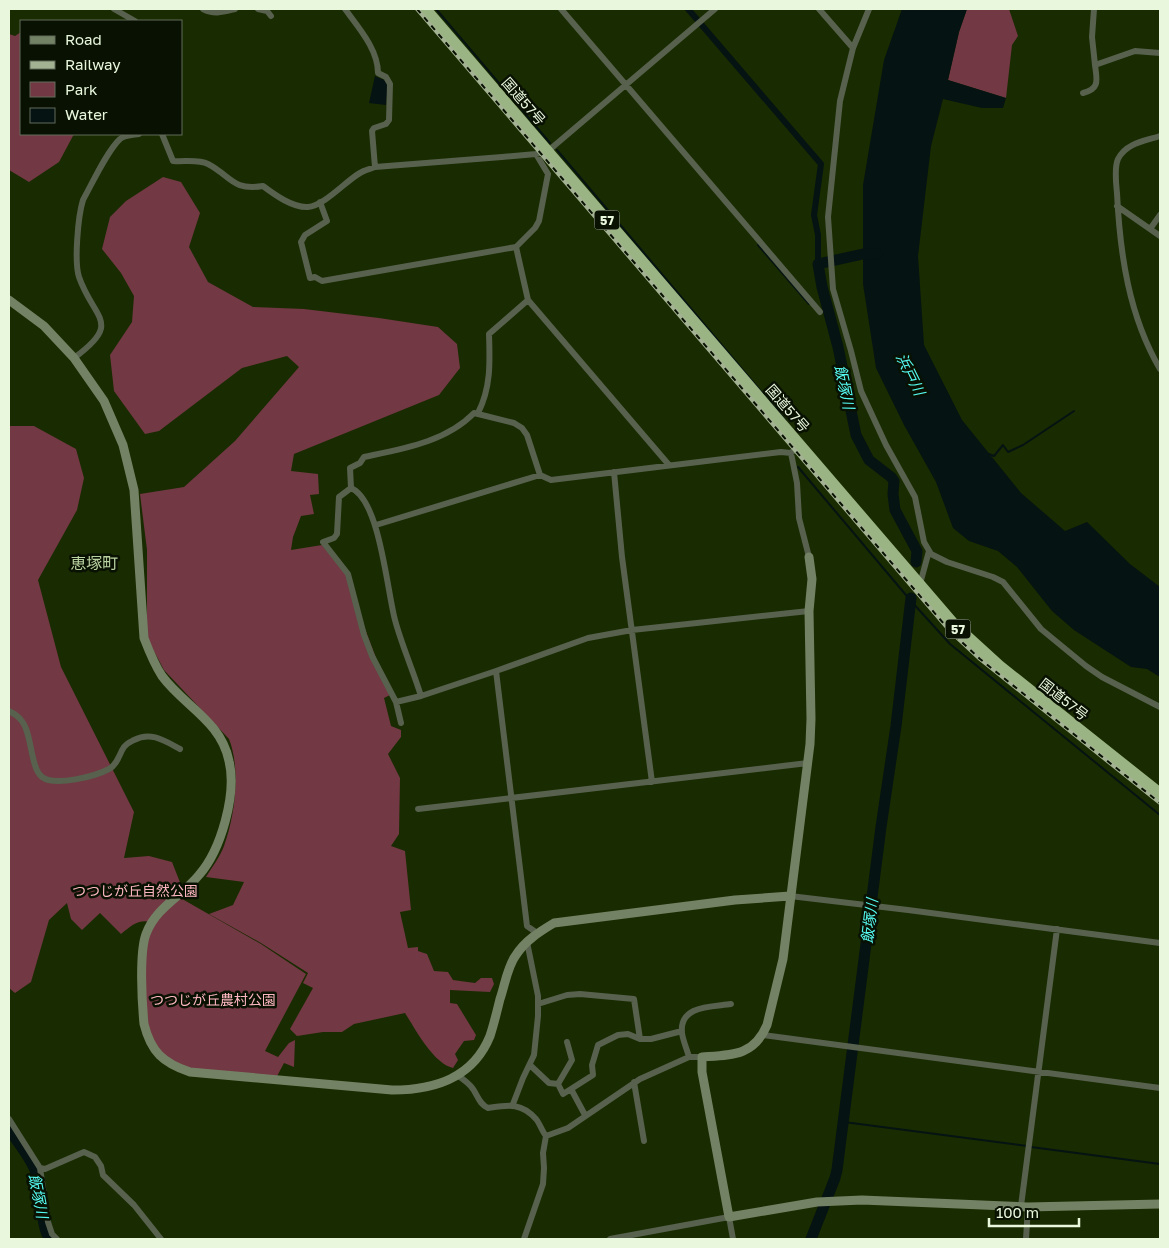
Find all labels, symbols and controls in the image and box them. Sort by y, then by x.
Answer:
legend [20,20,182,135]
text: Road [65,30,102,48]
text: Railway [65,55,121,73]
street label: 国道57号 [499,74,549,128]
text: Park [65,80,98,98]
text: Water [65,105,108,123]
road number: 57 [594,210,620,230]
water label: 浜戸川 [893,350,930,400]
water label: 飯塚川 [832,363,859,413]
street label: 国道57号 [763,381,813,435]
district label: 恵塚町 [70,553,118,573]
road number: 57 [946,620,970,638]
street label: 国道57号 [1036,675,1092,723]
park label: つつじが丘自然公園 [72,882,198,899]
water label: 飯塚川 [857,896,881,944]
park label: つつじが丘農村公園 [150,991,276,1008]
water label: 飯塚川 [26,1172,53,1222]
scale bar [989,1196,1079,1228]
text: 100 m [996,1203,1039,1221]

